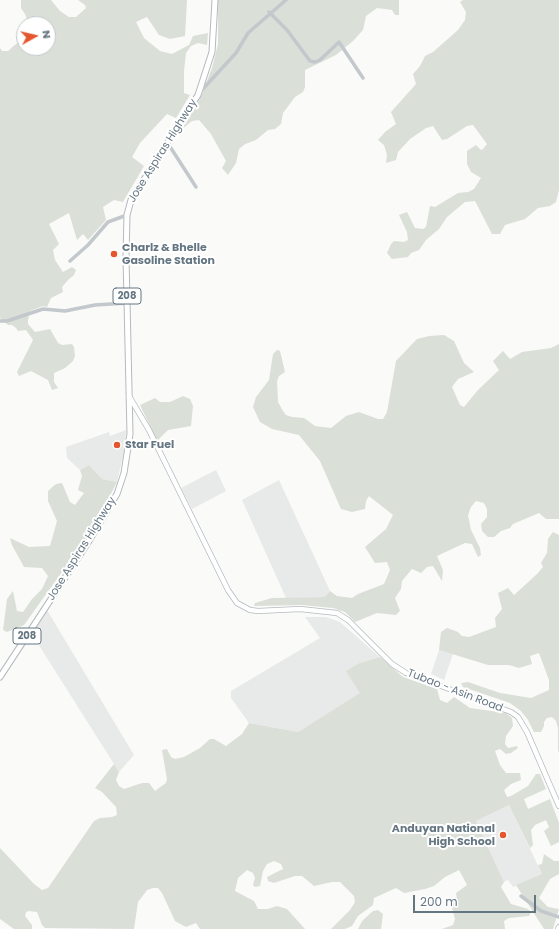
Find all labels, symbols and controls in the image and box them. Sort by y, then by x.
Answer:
north arrow [16,16,56,56]
text: N [38,29,55,40]
street label: Jose Aspiras Highway [126,97,200,205]
place label: Charlz & Bhelle Gasoline Station [122,241,215,267]
marker: Charlz & Bhelle Gasoline Station [109,249,119,259]
road number: 208 [113,288,141,304]
place label: Star Fuel [125,438,174,452]
marker: Star Fuel [112,440,122,450]
street label: Jose Aspiras Highway [45,495,119,603]
road number: 208 [13,628,41,644]
street label: Tubao - Asin Road [405,667,505,715]
place label: Anduyan National High School [392,822,495,848]
marker: Anduyan National High School [498,830,508,840]
scale bar [415,887,538,913]
text: 200 m [420,893,458,910]

